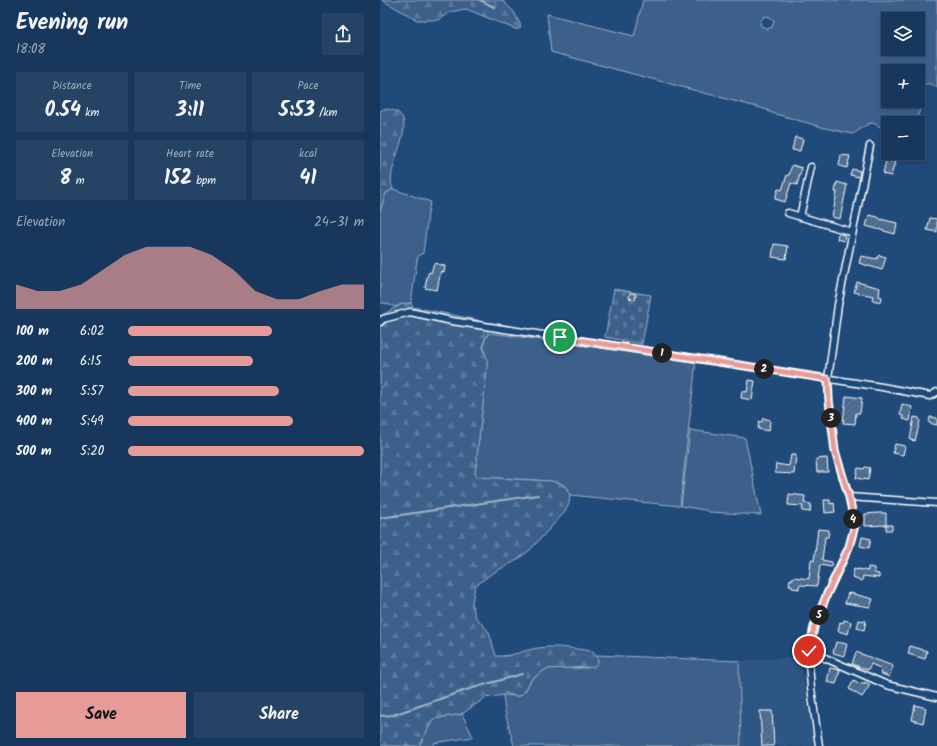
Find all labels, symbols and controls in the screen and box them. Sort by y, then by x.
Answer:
text: Evening run [16,6,128,41]
map controls [881,12,925,160]
button: layers [881,12,925,56]
button: share [322,13,364,55]
text: 18:08 [16,39,45,60]
button: + [881,64,925,108]
text: Distance [52,77,92,95]
text: Time [179,77,201,95]
text: Pace [298,77,318,95]
text: 0.54 [45,95,81,127]
text: 3:11 [176,95,204,127]
text: 5:53 [279,95,315,127]
text: km [81,104,99,122]
text: /km [315,104,337,122]
button: − [881,116,925,160]
text: Elevation [51,145,93,163]
text: Heart rate [166,145,214,163]
text: kcal [299,145,317,163]
text: 8 [60,163,71,195]
text: 152 [164,163,192,195]
text: 41 [300,163,316,195]
text: m [71,172,84,190]
text: bpm [192,172,216,190]
text: Elevation [16,212,65,233]
text: 24–31 m [314,212,364,233]
pin [543,320,577,354]
text: 100 m [16,321,49,342]
text: 6:02 [80,321,104,342]
icon: arrive [549,326,571,348]
pin: 1 [652,343,672,363]
text: 1 [660,344,664,362]
text: 200 m [16,351,53,372]
text: 6:15 [80,351,102,372]
pin: 2 [754,359,774,379]
text: 2 [761,360,767,378]
text: 300 m [16,381,52,402]
text: 5:57 [80,381,103,402]
pin: 3 [821,408,841,428]
text: 3 [828,409,834,427]
text: 400 m [16,411,52,432]
text: 5:49 [80,411,104,432]
text: 500 m [16,441,52,462]
text: 5:20 [80,441,104,462]
pin: 4 [843,509,863,529]
text: 4 [850,510,856,528]
pin: 5 [809,605,829,625]
text: 5 [816,606,822,624]
pin [792,634,826,668]
icon: check [798,640,820,662]
button: Save [16,692,186,738]
button: Share [194,692,364,738]

